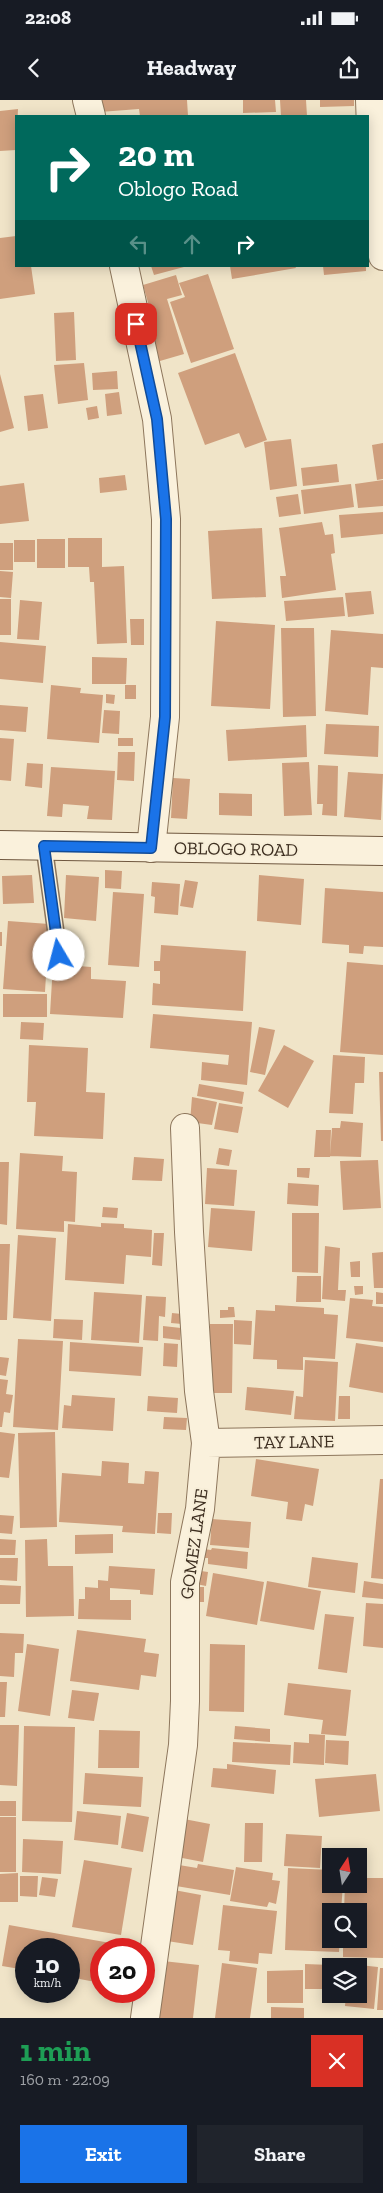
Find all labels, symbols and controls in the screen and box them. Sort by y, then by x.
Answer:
text: 22:08 [25,6,71,29]
icon: back [20,54,48,82]
text: Headway [147,54,236,81]
icon: share [335,54,363,82]
text: 20 m [118,133,194,175]
icon: right [35,135,100,200]
text: Oblogo Road [118,175,238,202]
icon: left [125,230,153,258]
icon: ahead [178,230,206,258]
icon: right [231,230,259,258]
pin [115,303,157,345]
icon: arrive [122,310,150,338]
street label: OBLOGO ROAD [174,837,298,861]
position arrow [32,928,84,980]
street label: TAY LANE [254,1430,334,1454]
street label: GOMEZ LANE [175,1487,213,1601]
north arrow [322,1848,368,1892]
map controls [322,1848,367,2003]
button: search [322,1903,367,1948]
speed limit sign: 20 [90,1938,155,2003]
text: 10 [35,1949,60,1979]
button: layers [322,1958,367,2003]
text: km/h [34,1976,61,1990]
text: 1 min [20,2033,91,2069]
button: close [311,2035,363,2087]
text: 160 m · 22:09 [20,2070,110,2089]
button: Exit [20,2125,187,2183]
button: Share [197,2125,363,2183]

